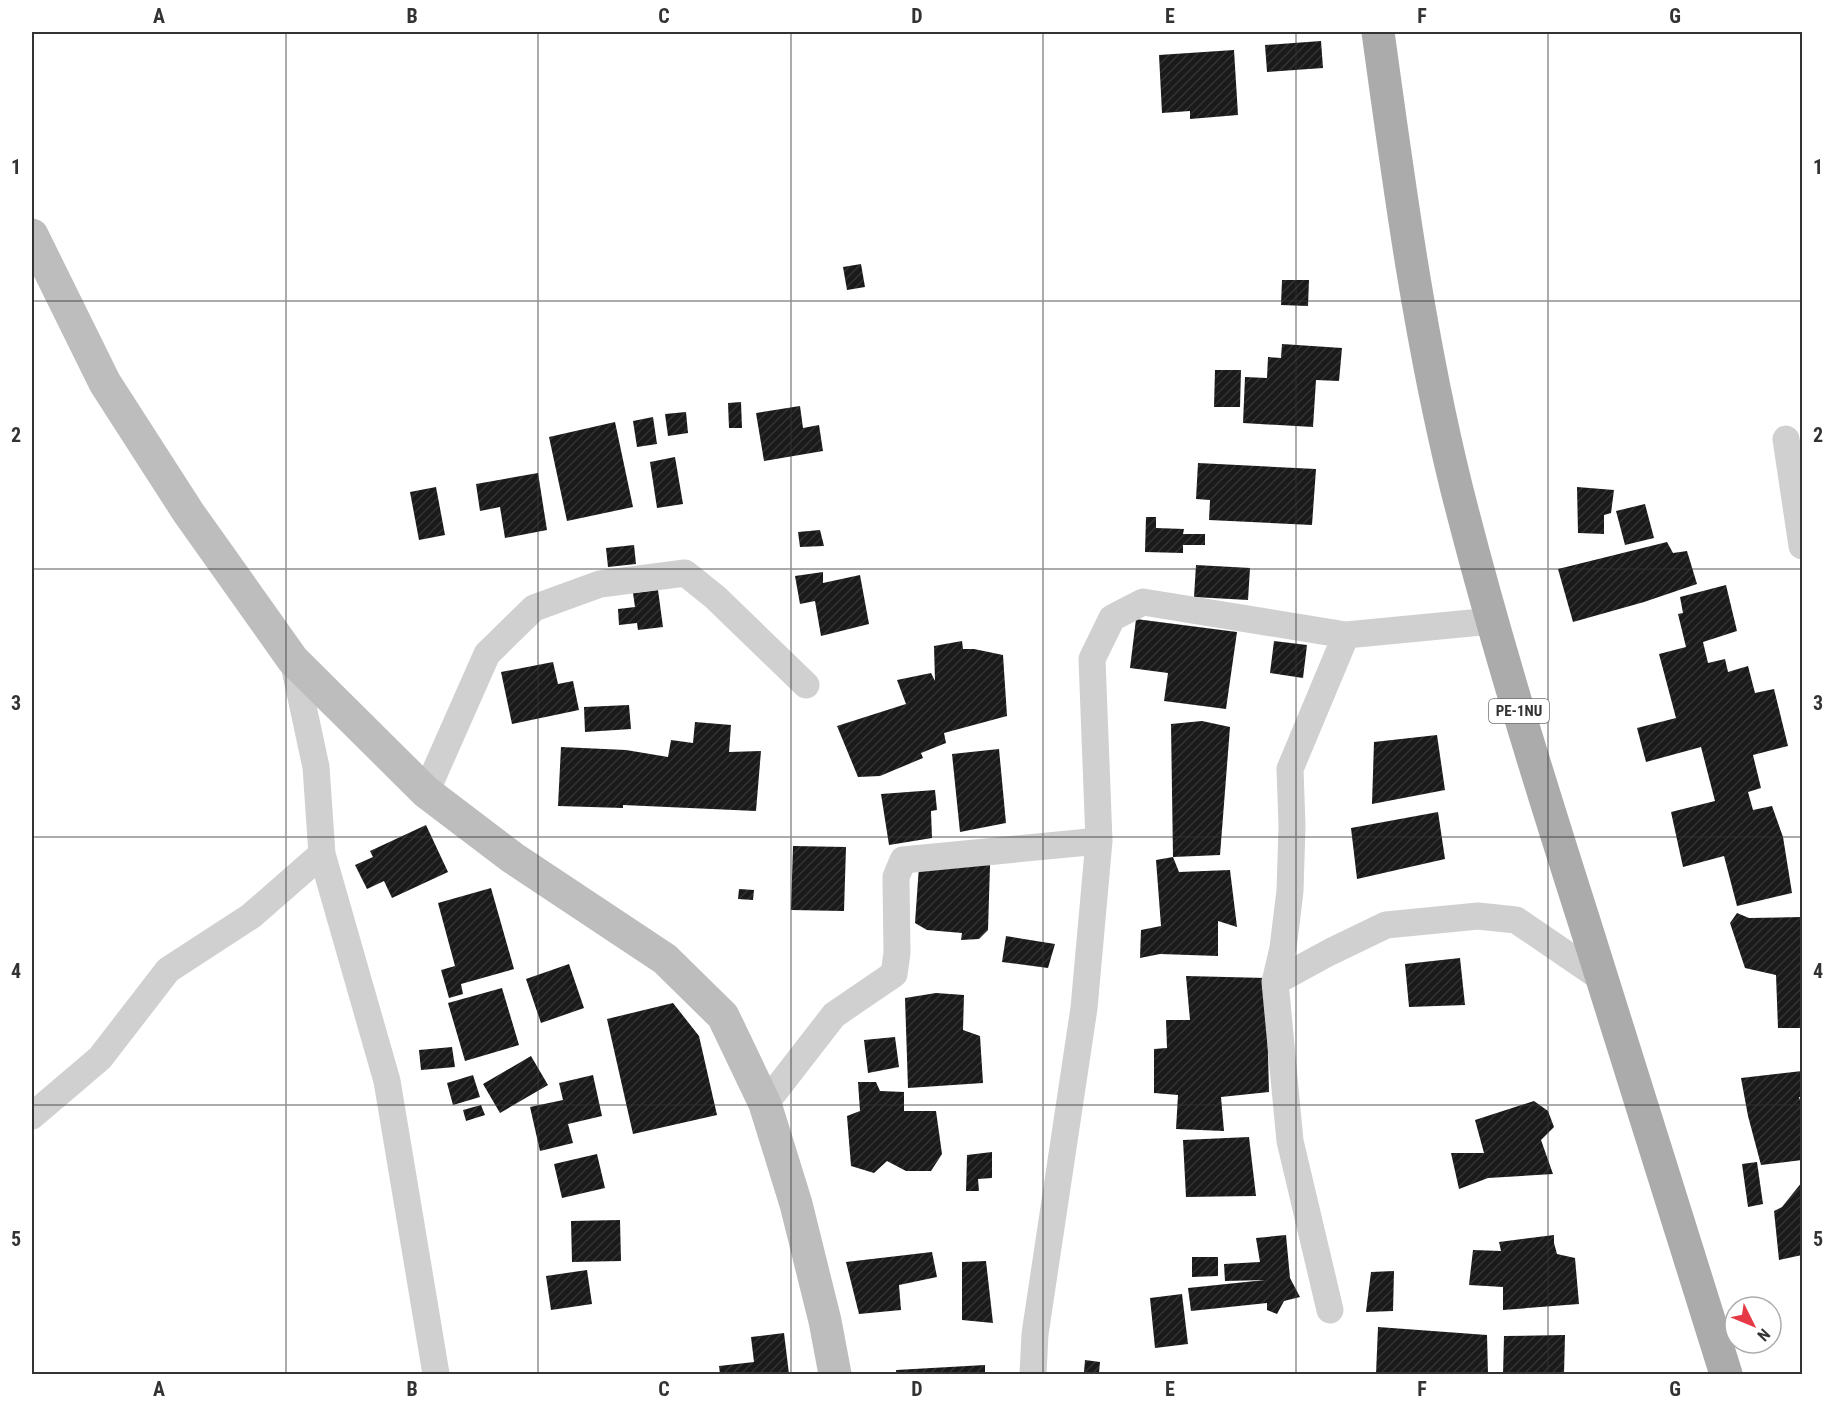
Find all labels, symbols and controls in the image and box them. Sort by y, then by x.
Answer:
text: A [153,4,165,28]
text: B [406,4,418,28]
text: C [658,4,670,28]
text: D [911,4,923,28]
text: E [1165,4,1175,28]
text: F [1417,4,1427,28]
text: G [1669,4,1681,28]
text: 1 [11,155,21,179]
text: 1 [1813,155,1823,179]
text: 2 [11,423,21,447]
text: 2 [1813,423,1823,447]
text: 3 [11,691,21,715]
text: 3 [1813,691,1823,715]
road number: PE-1NU [1489,699,1549,723]
text: 4 [11,959,21,983]
text: 4 [1813,959,1823,983]
text: 5 [11,1227,21,1251]
text: 5 [1813,1227,1823,1251]
north arrow [1723,1295,1783,1355]
text: N [1753,1325,1774,1345]
text: A [153,1377,165,1401]
text: B [406,1377,418,1401]
text: C [658,1377,670,1401]
text: D [911,1377,923,1401]
text: E [1165,1377,1175,1401]
text: F [1417,1377,1427,1401]
text: G [1669,1377,1681,1401]

